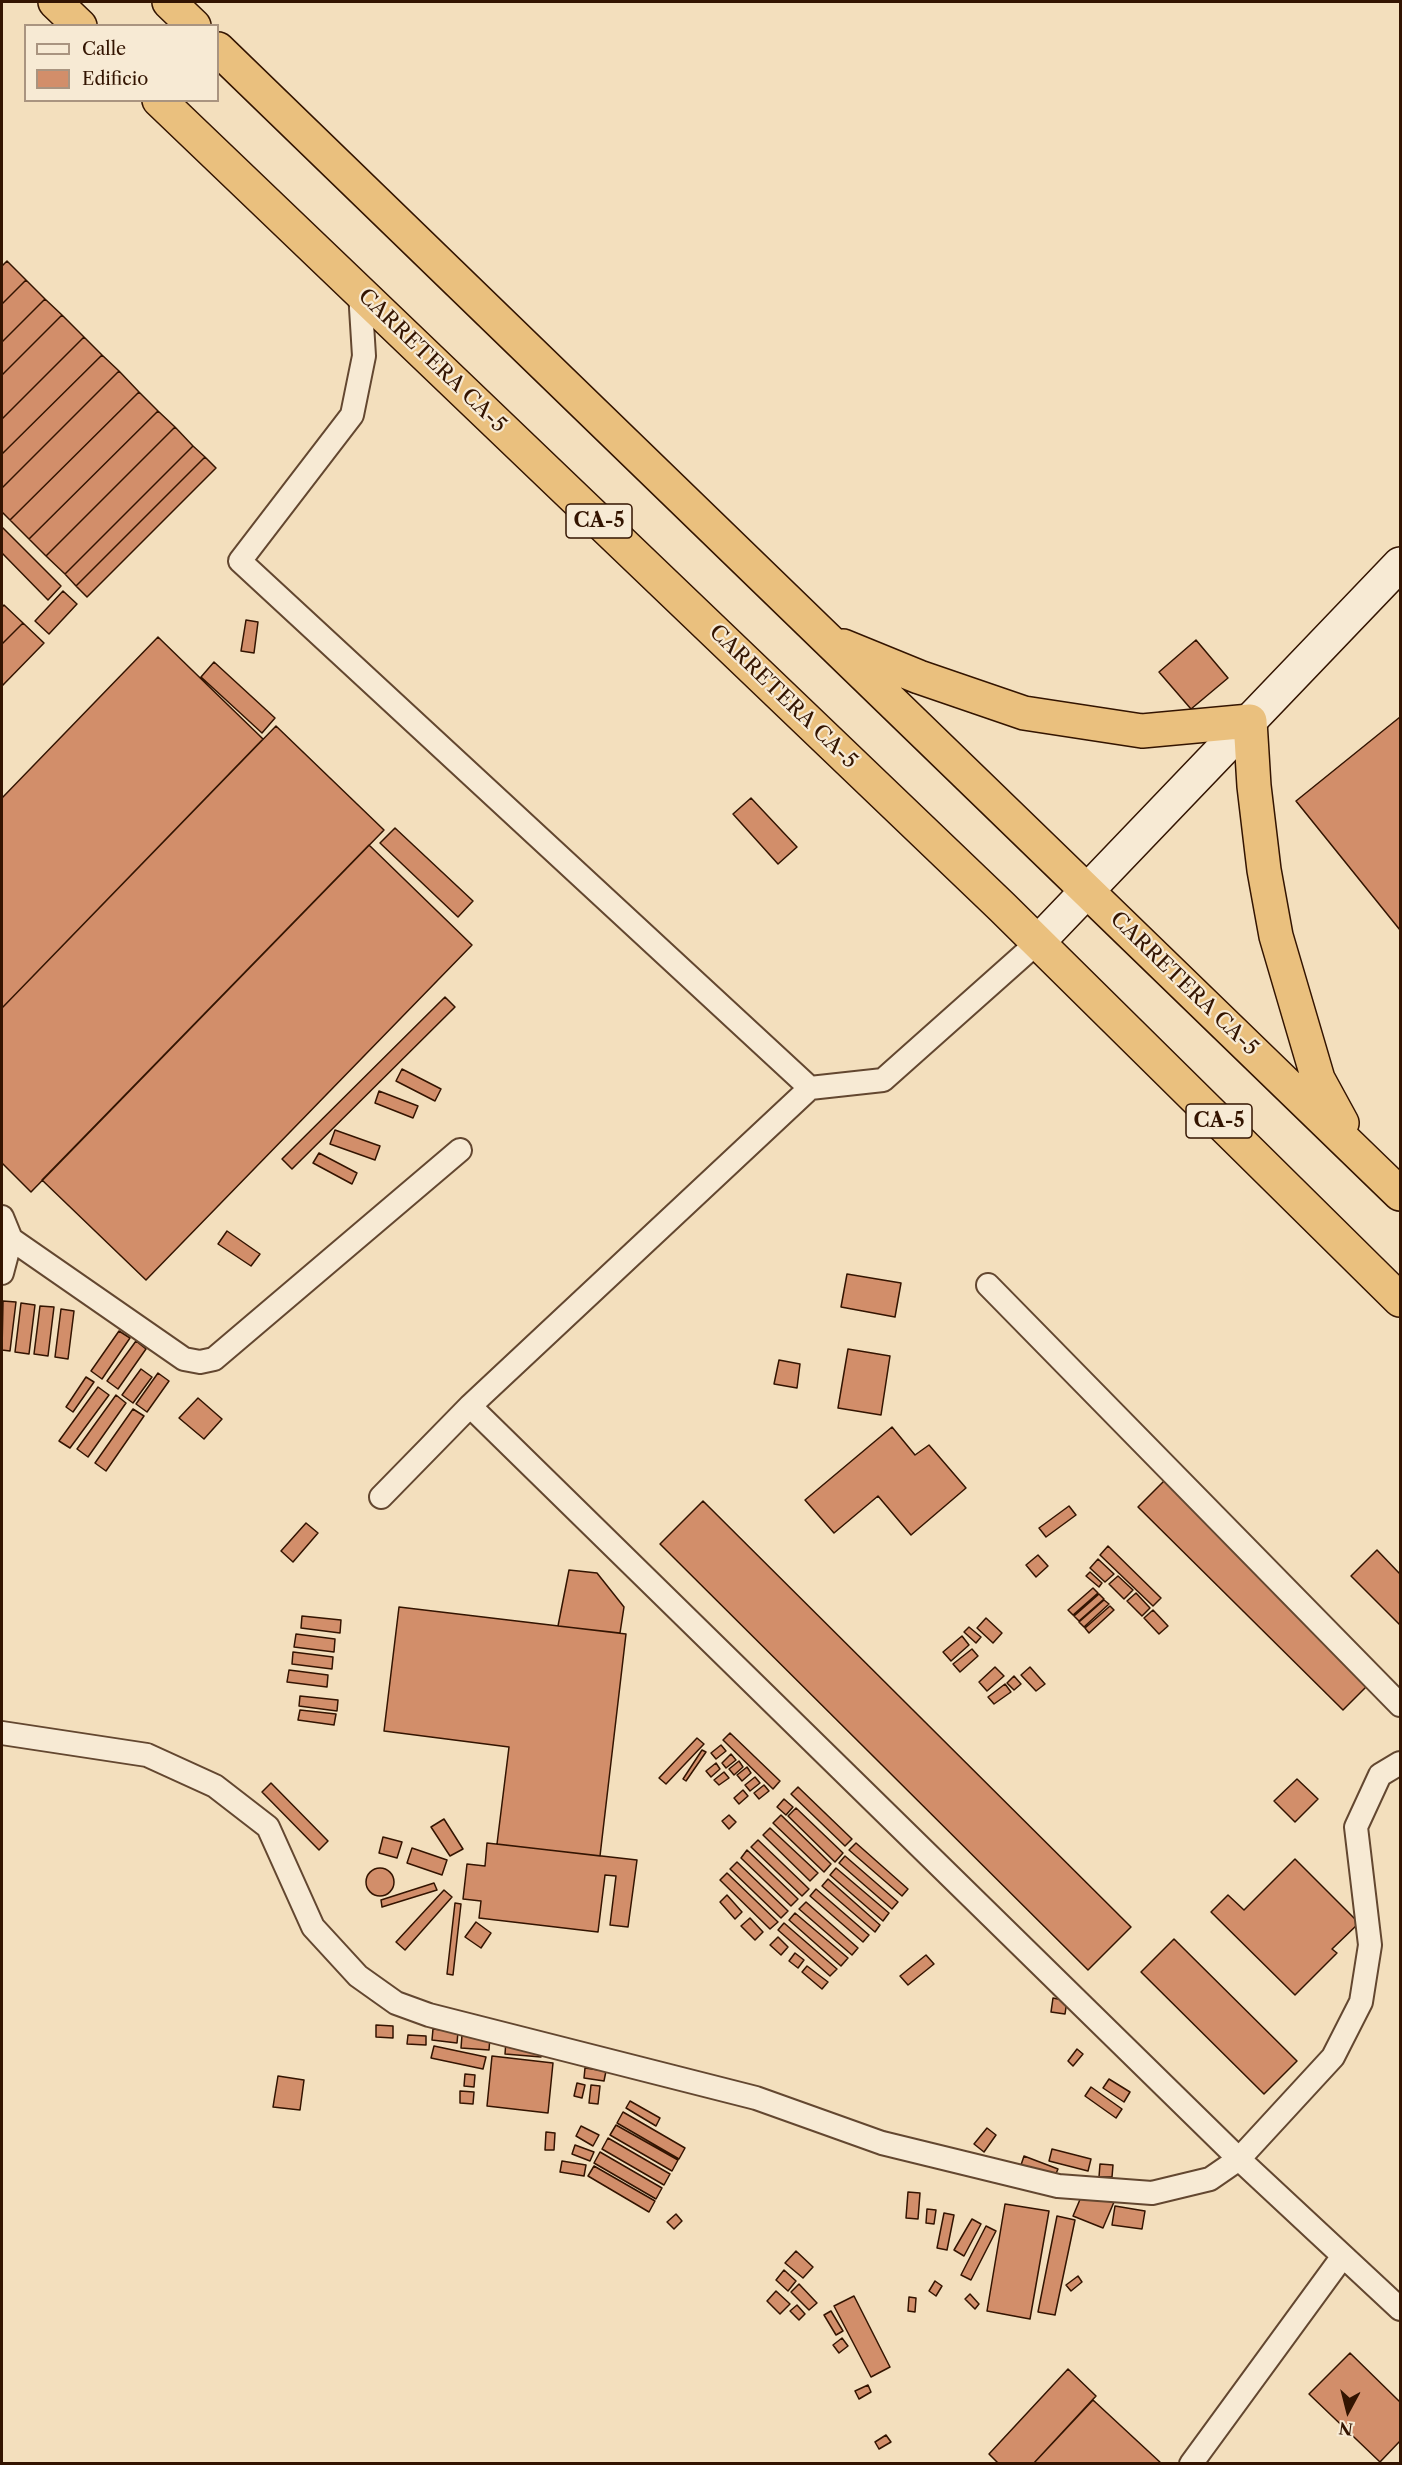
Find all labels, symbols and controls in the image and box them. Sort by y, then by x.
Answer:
legend [24,24,219,102]
text: Calle [82,38,126,60]
text: Edificio [82,68,148,90]
street label: CARRETERA CA-5 [353,284,511,438]
road number: CA-5 [566,504,632,538]
street label: CARRETERA CA-5 [704,620,862,774]
street label: CARRETERA CA-5 [1105,907,1263,1061]
road number: CA-5 [1186,1104,1252,1138]
north arrow [1318,2381,1378,2441]
text: N [1338,2418,1354,2440]

